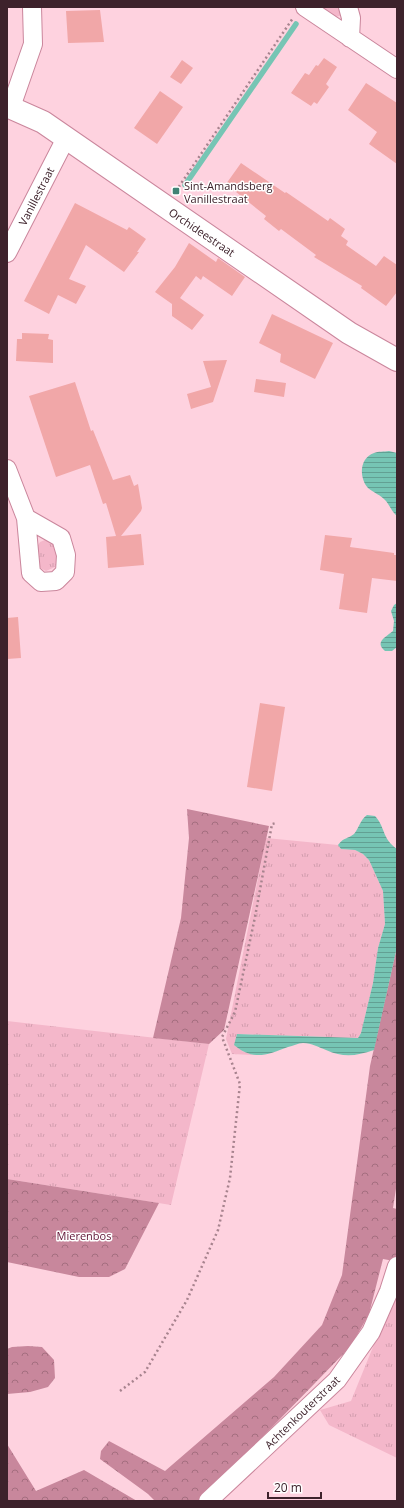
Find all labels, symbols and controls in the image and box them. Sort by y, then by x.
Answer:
street label: Vanillestraat [15,164,57,228]
place label: Sint-Amandsberg Vanillestraat [184,178,272,206]
marker: Sint-Amandsberg Vanillestraat [171,186,181,196]
street label: Orchideestraat [166,204,238,260]
park label: Mierenbos [57,1228,111,1243]
street label: Achtenkouterstraat [261,1372,343,1452]
scale bar [268,1474,321,1500]
text: 20 m [274,1479,302,1496]

